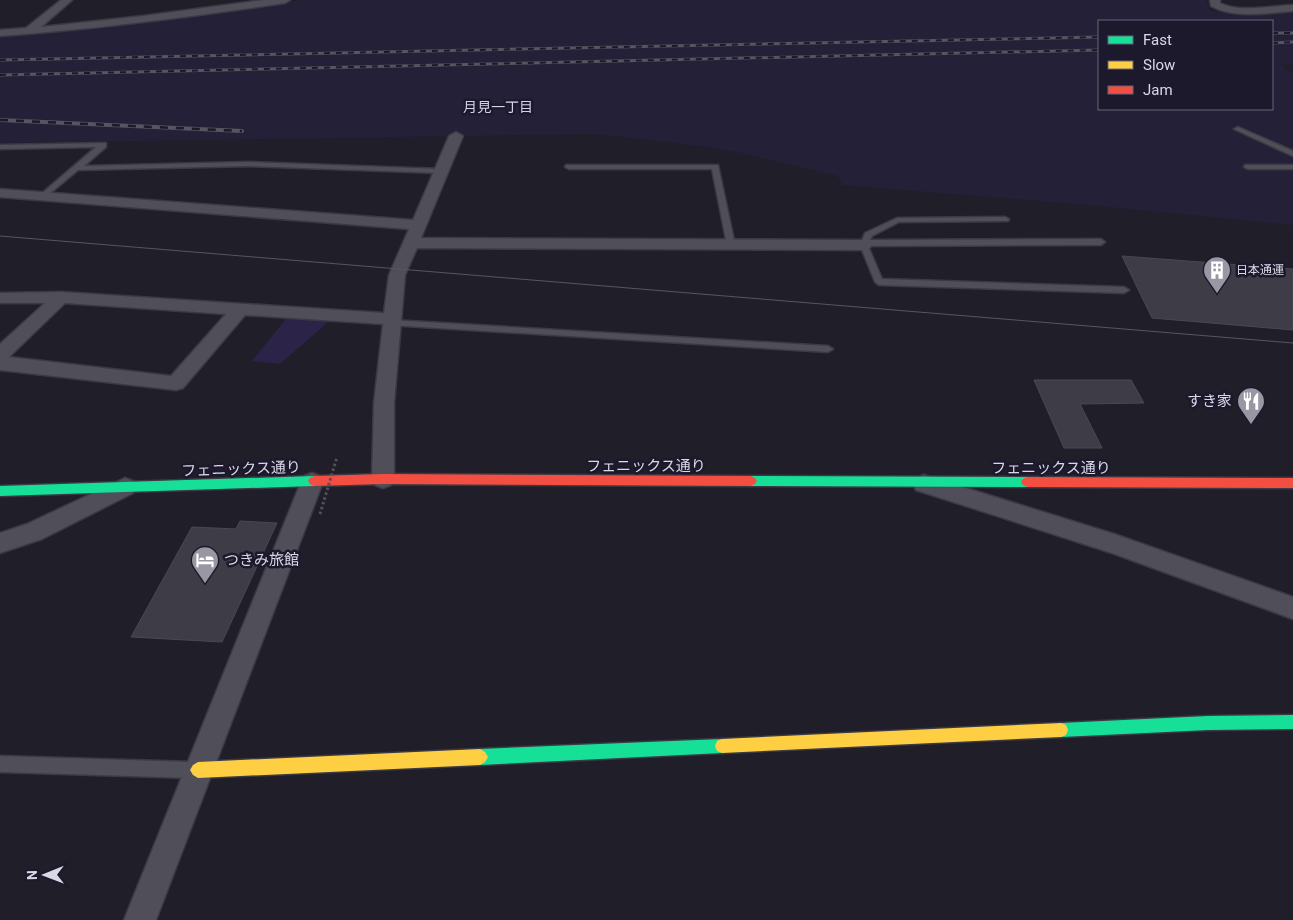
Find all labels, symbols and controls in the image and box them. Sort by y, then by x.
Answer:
legend [1098,20,1273,110]
text: Fast [1143,31,1172,49]
text: Slow [1143,56,1175,74]
text: Jam [1143,81,1173,99]
district label: 月見一丁目 [463,99,533,115]
building icon: 日本通運 [1202,255,1232,294]
place label: 日本通運 [1236,263,1284,277]
restaurant icon: すき家 [1236,386,1266,425]
place label: すき家 [1187,392,1232,410]
street label: フェニックス通り [586,457,706,475]
street label: フェニックス通り [181,458,301,480]
street label: フェニックス通り [991,459,1111,477]
hotel icon: つきみ旅館 [190,545,220,584]
place label: つきみ旅館 [224,551,299,569]
north arrow [20,850,70,900]
text: N [24,870,40,880]

